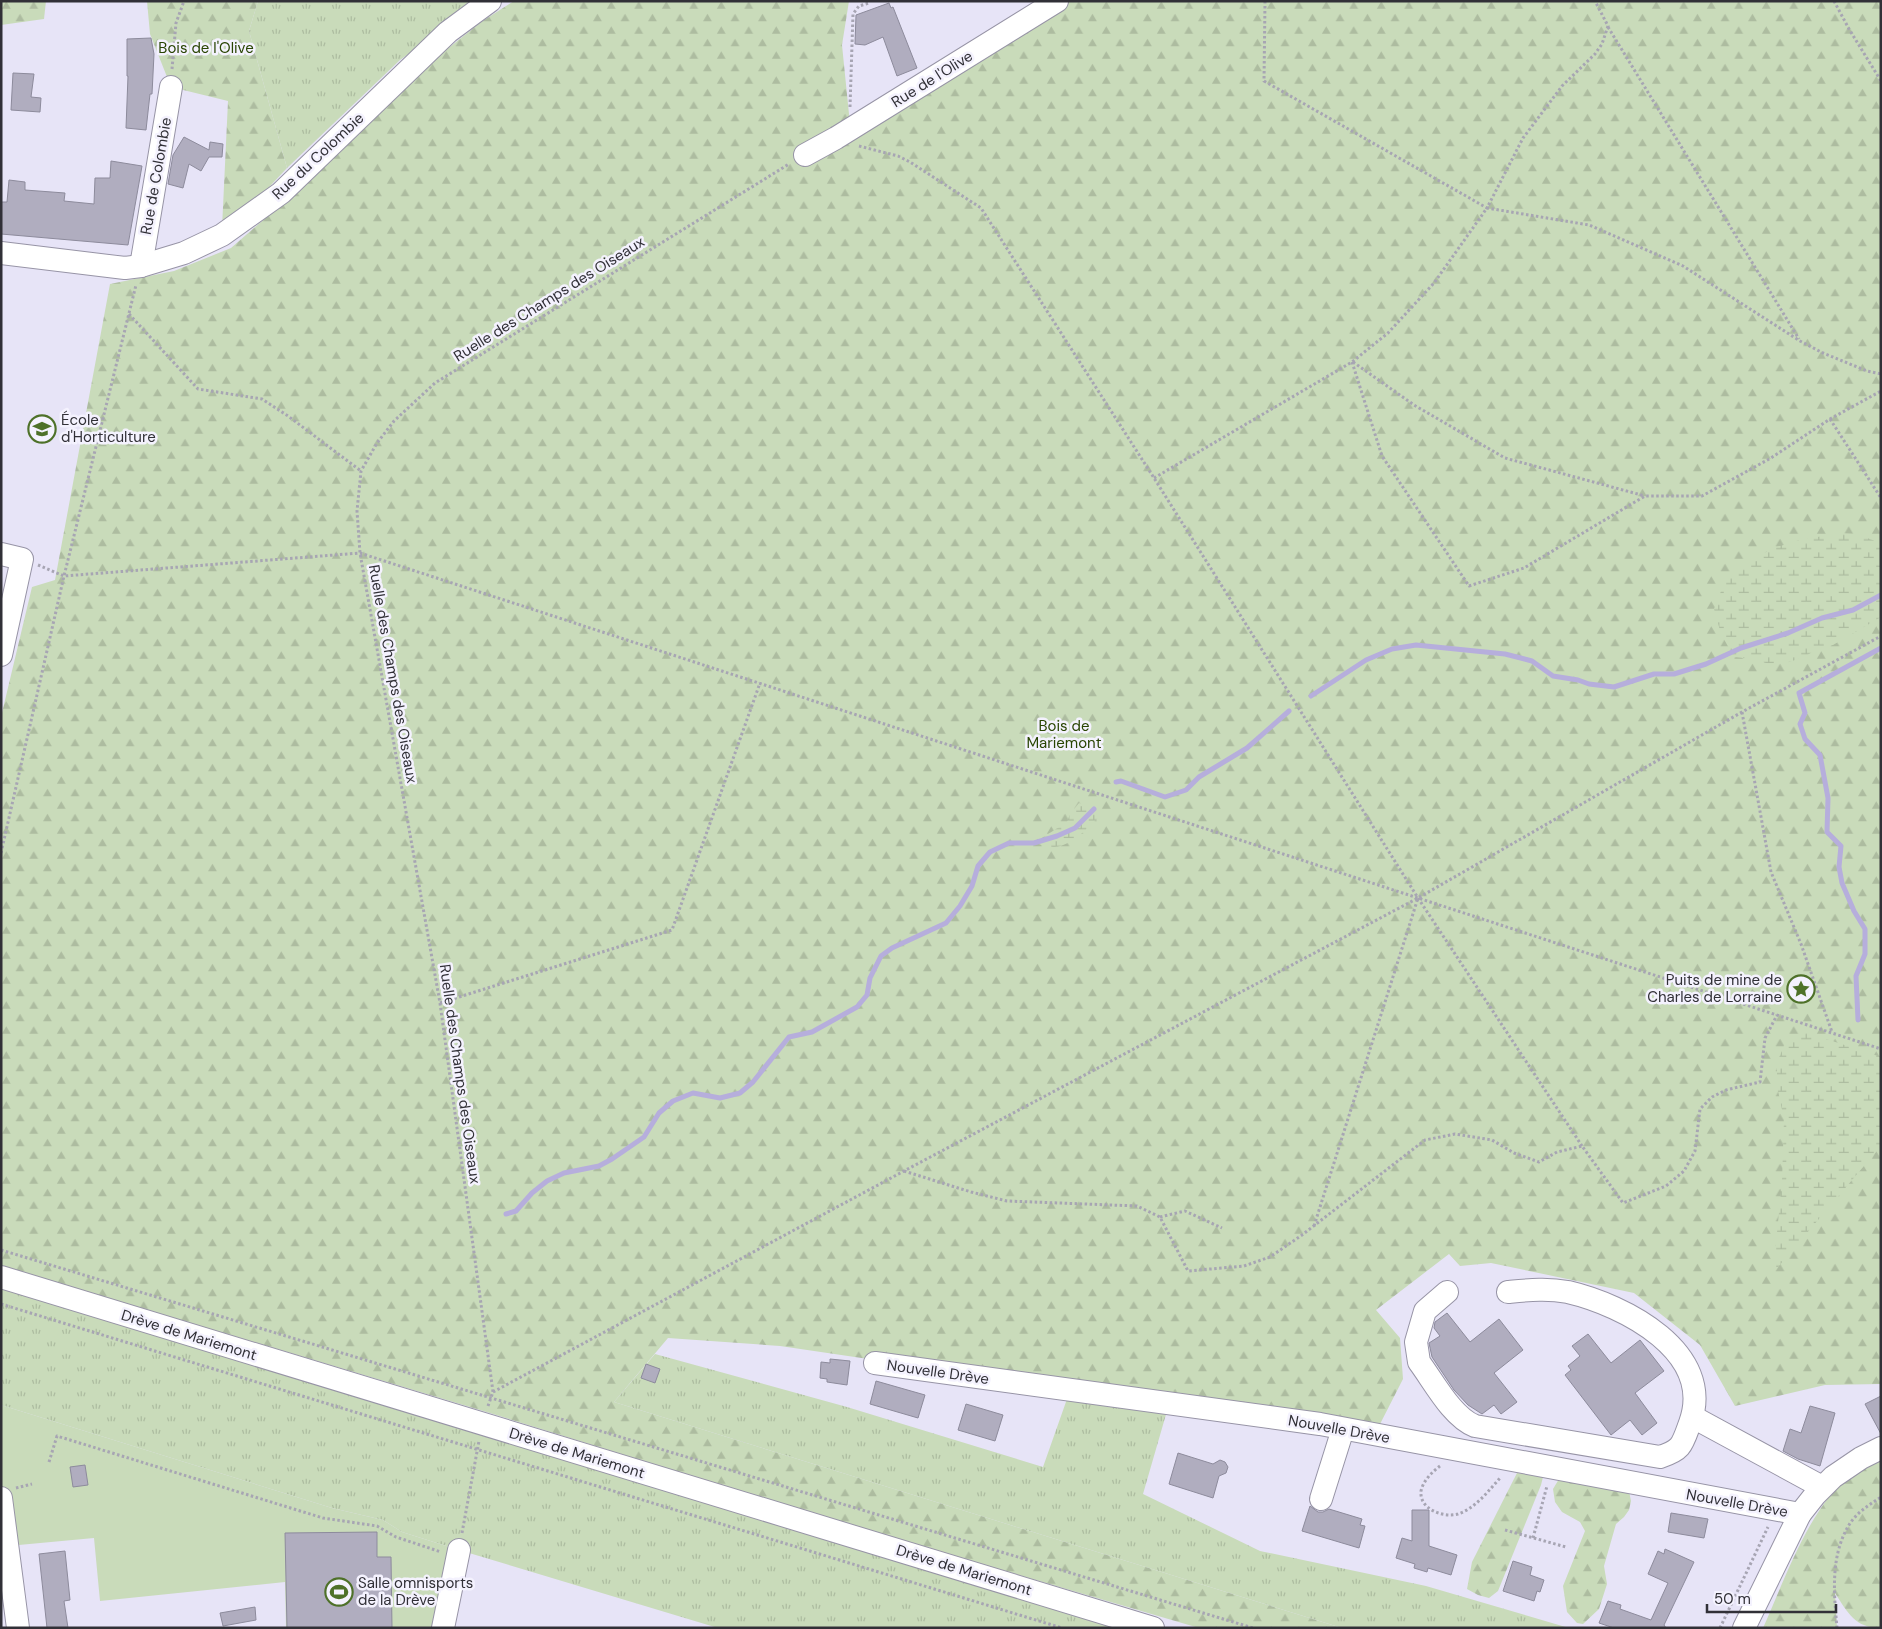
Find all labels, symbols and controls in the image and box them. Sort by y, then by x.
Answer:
park label: Bois de l'Olive [158,38,254,58]
street label: Rue de l'Olive [888,46,976,112]
street label: Rue du Colombie [268,108,368,204]
street label: Rue de Colombie [136,116,176,236]
street label: Ruelle des Champs des Oiseaux [450,232,649,366]
place label: École d'Horticulture [61,410,156,447]
school or university icon: École d'Horticulture [27,414,57,444]
street label: Ruelle des Champs des Oiseaux [364,563,422,785]
park label: Bois de Mariemont [1026,716,1102,753]
street label: Ruelle des Champs des Oiseaux [435,963,485,1186]
place label: Puits de mine de Charles de Lorraine [1647,970,1782,1007]
place icon: Puits de mine de Charles de Lorraine [1786,974,1816,1004]
street label: Drève de Mariemont [119,1305,259,1365]
street label: Nouvelle Drève [886,1355,990,1389]
street label: Nouvelle Drève [1287,1410,1391,1448]
street label: Drève de Mariemont [507,1423,647,1483]
street label: Nouvelle Drève [1685,1484,1789,1522]
street label: Drève de Mariemont [894,1540,1034,1600]
place label: Salle omnisports de la Drève [358,1573,473,1610]
sports icon: Salle omnisports de la Drève [324,1577,354,1607]
scale bar [1707,1582,1836,1614]
text: 50 m [1714,1589,1751,1609]

